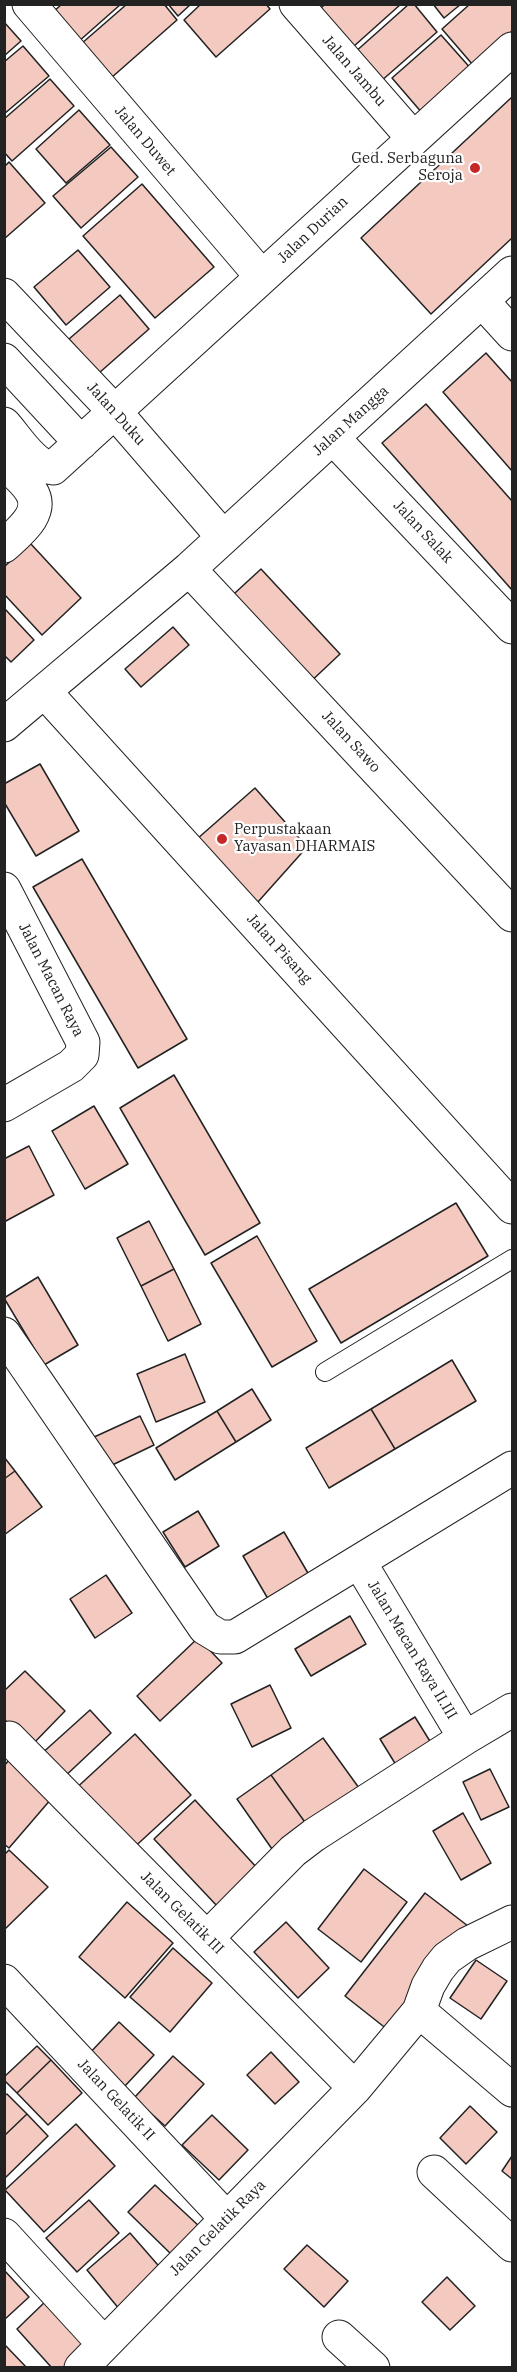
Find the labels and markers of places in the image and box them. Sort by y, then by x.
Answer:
place label: Ged. Serbaguna Seroja [351,150,463,185]
marker: Ged. Serbaguna Seroja [468,161,482,175]
place label: Perpustakaan Yayasan DHARMAIS [234,821,375,856]
marker: Perpustakaan Yayasan DHARMAIS [215,832,229,846]

